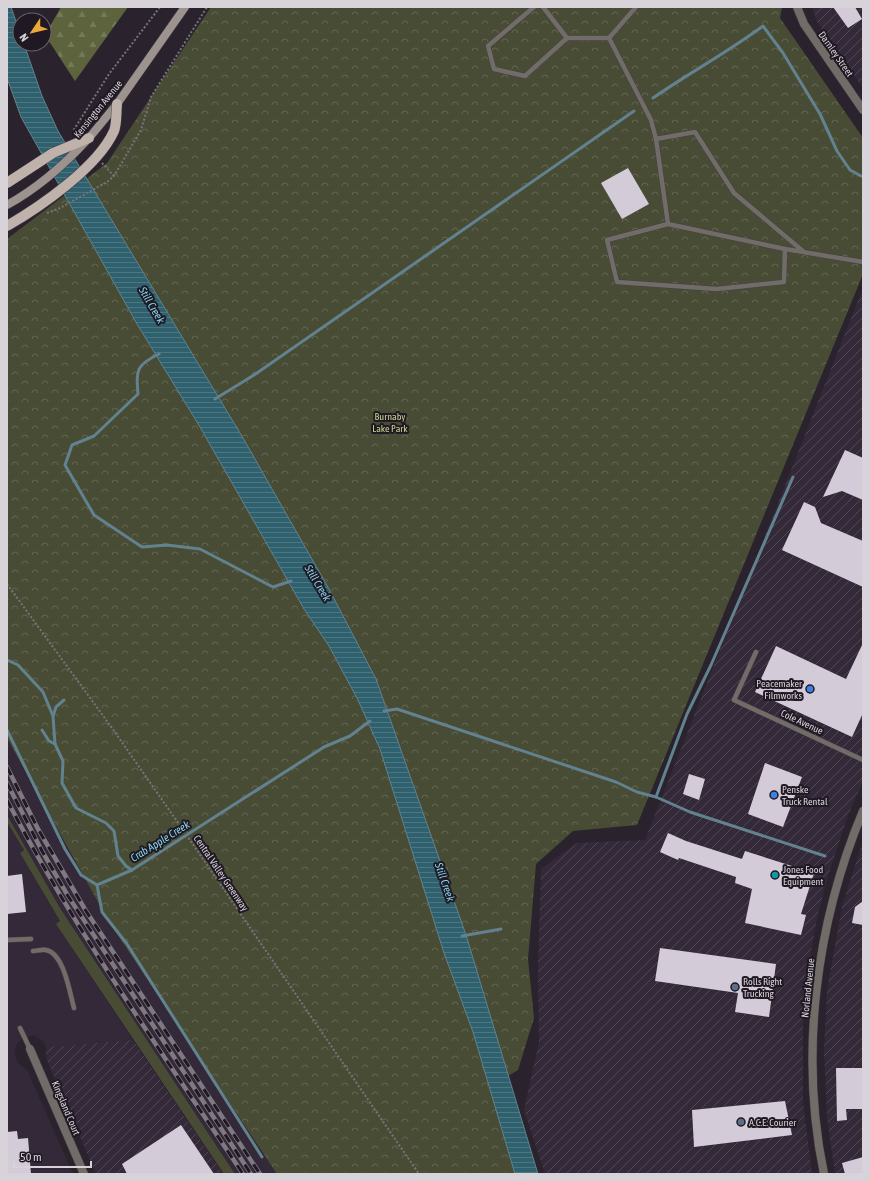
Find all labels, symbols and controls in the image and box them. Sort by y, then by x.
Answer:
north arrow [12,12,52,52]
street label: Darnley Street [816,29,856,79]
text: N [17,32,31,44]
street label: Kensington Avenue [72,78,125,140]
water label: Still Creek [136,284,167,326]
park label: Burnaby Lake Park [372,411,408,434]
water label: Still Creek [302,562,334,603]
place label: Peacemaker Filmworks [756,678,803,701]
marker: Peacemaker Filmworks [805,684,815,694]
street label: Cole Avenue [779,707,825,737]
place label: Penske Truck Rental [782,784,828,807]
marker: Penske Truck Rental [769,790,779,800]
water label: Crab Apple Creek [128,818,192,864]
street label: Central Valley Greenway [191,833,251,913]
water label: Still Creek [432,860,457,903]
place label: Jones Food Equipment [783,864,823,887]
marker: Jones Food Equipment [770,870,780,880]
street label: Norland Avenue [799,957,817,1018]
place label: Rolls Right Trucking [743,976,782,999]
marker: Rolls Right Trucking [730,982,740,992]
street label: Kingsland Court [50,1079,82,1137]
marker: A.C.E. Courier [736,1117,746,1127]
place label: A.C.E. Courier [749,1117,797,1128]
scale bar [14,1143,91,1169]
text: 50 m [20,1150,42,1164]

